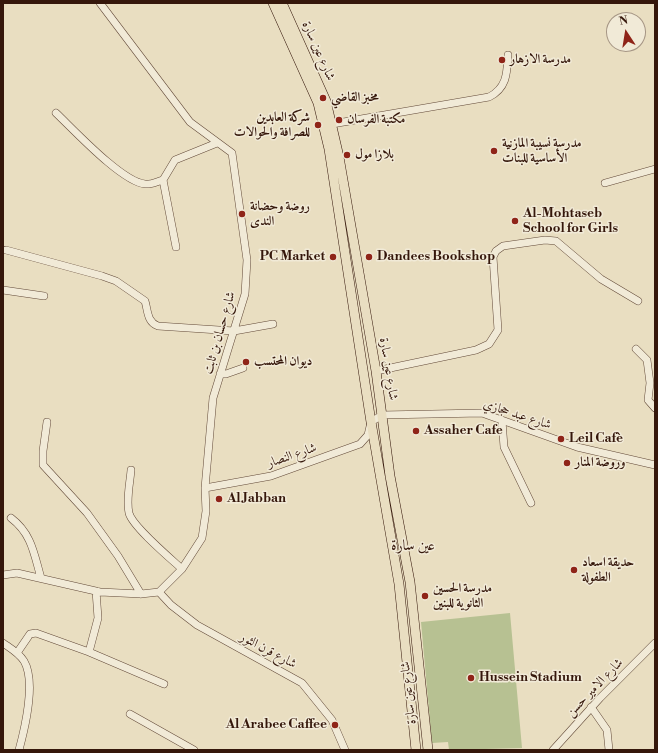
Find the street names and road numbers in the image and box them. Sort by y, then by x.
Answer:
street label: شارع عين سارة [298,19,338,83]
street label: شارع حسان بن ثابت [201,290,239,376]
street label: شارع عين سارة [375,337,401,401]
street label: شارع عبد حجازي [481,397,553,433]
street label: شارع النصار [265,440,319,472]
street label: شارع قرن الثور [237,630,299,672]
street label: شارع الامير حسن [563,656,627,720]
street label: شارع عين سارة [398,661,420,725]

